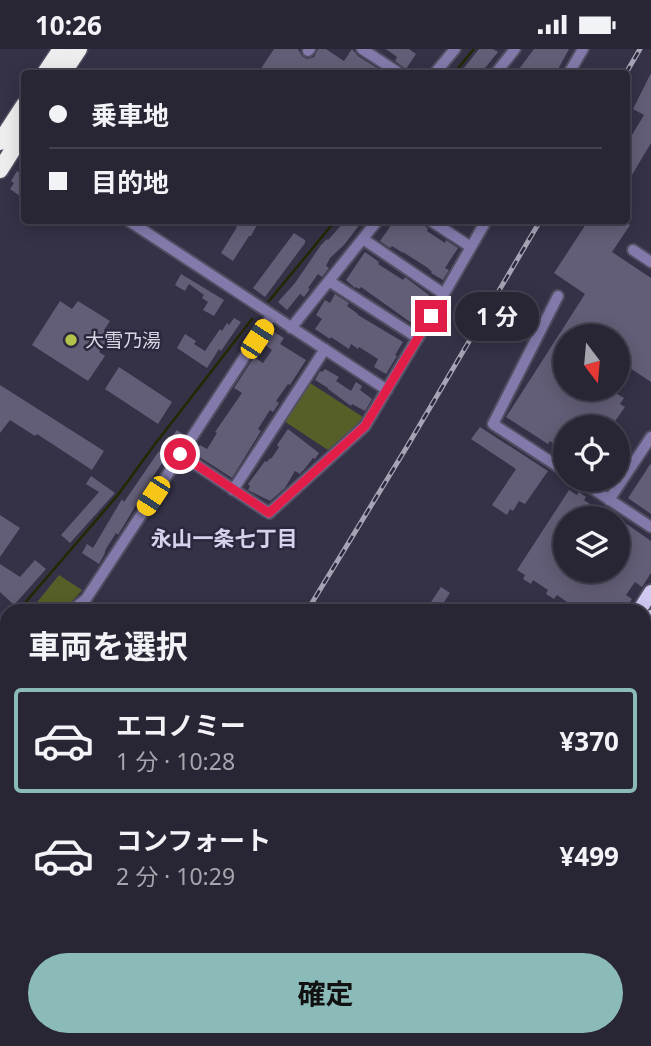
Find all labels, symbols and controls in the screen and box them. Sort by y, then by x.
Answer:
text: 10:26 [35,7,102,43]
text: 乗車地 [91,97,169,133]
text: 目的地 [91,164,169,200]
callout: 1 分 [456,292,540,341]
route end [415,300,447,332]
text: 1 分 [476,300,518,332]
car [237,316,278,362]
north arrow [553,324,630,401]
map controls [553,324,630,583]
place label: 大雪乃湯 [85,327,161,353]
marker: 大雪乃湯 [63,332,79,348]
button: locate [553,415,630,492]
route start [164,438,196,470]
car [133,473,174,519]
button: layers [553,506,630,583]
district label: 永山一条七丁目 [151,524,298,552]
text: 車両を選択 [28,624,188,667]
text: エコノミー [116,707,246,743]
icon: car [32,709,95,772]
text: ¥370 [560,723,619,759]
text: 1 分 · 10:28 [116,745,235,777]
text: コンフォート [116,822,271,858]
icon: car [32,824,95,887]
text: ¥499 [560,838,619,874]
text: 2 分 · 10:29 [116,860,235,892]
button: 確定 [28,953,623,1033]

